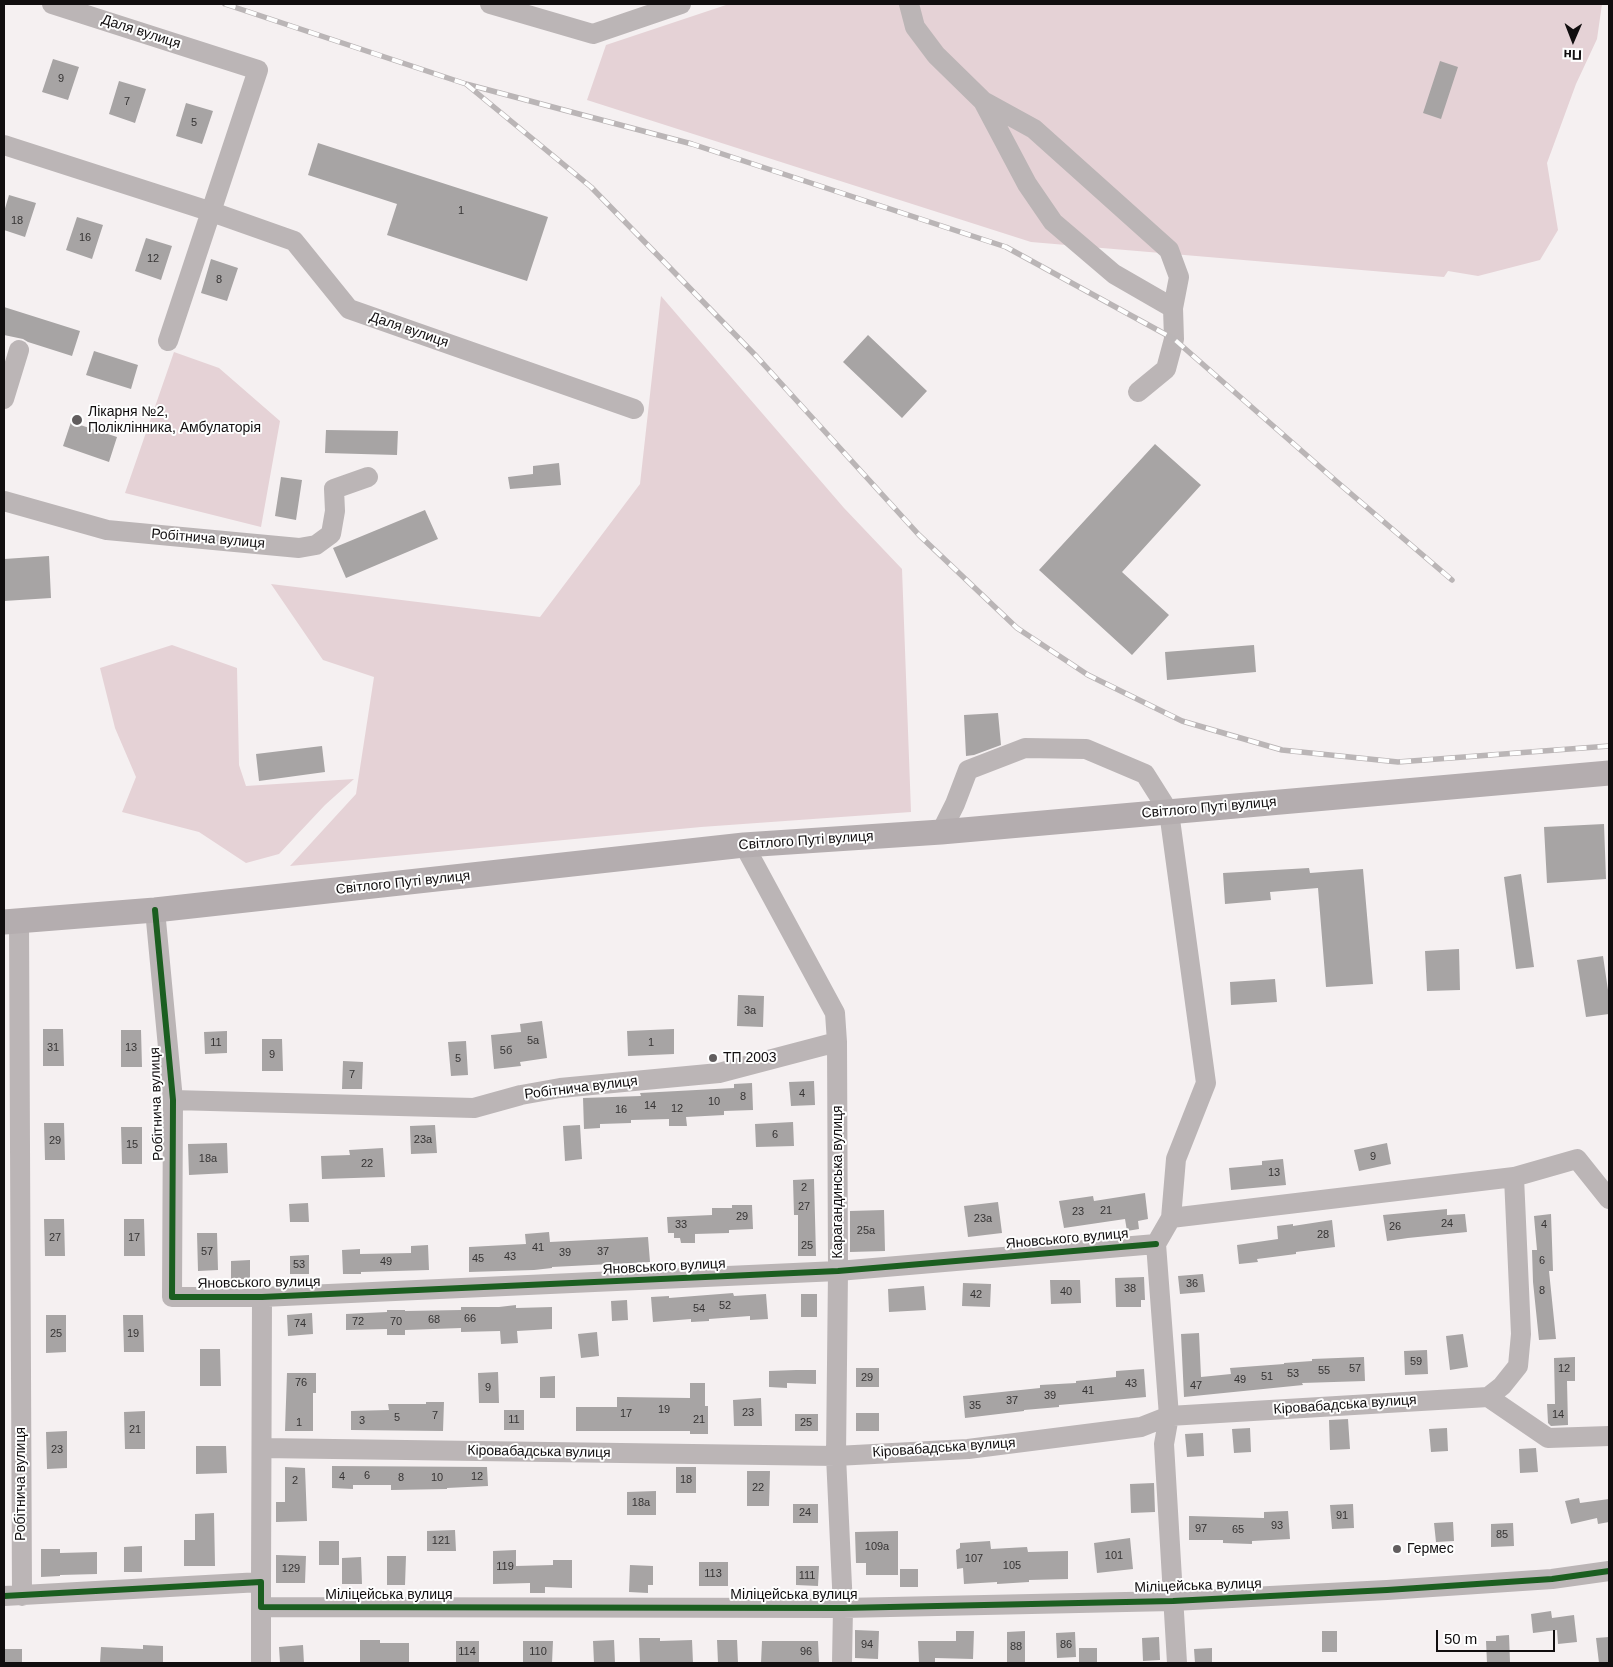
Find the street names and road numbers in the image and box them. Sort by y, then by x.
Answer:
street label: Даля вулиця [99,11,183,53]
street label: Даля вулиця [367,309,451,351]
street label: Робітнича вулиця [150,526,266,552]
street label: Світлого Путі вулиця [1141,794,1277,822]
street label: Світлого Путі вулиця [738,828,874,854]
street label: Світлого Путі вулиця [335,868,471,898]
street label: Робітнича вулиця [147,1047,167,1161]
street label: Робітнича вулиця [523,1073,639,1103]
street label: Карагандинська вулиця [830,1105,846,1259]
street label: Яновського вулиця [1005,1225,1129,1253]
street label: Яновського вулиця [602,1255,726,1279]
street label: Яновського вулиця [197,1274,321,1292]
street label: Кіровабадська вулиця [1273,1392,1417,1418]
street label: Робітнича вулиця [13,1427,29,1541]
street label: Кіровабадська вулиця [872,1435,1016,1461]
street label: Кіровабадська вулиця [467,1442,611,1462]
street label: Міліцейська вулиця [1134,1575,1262,1597]
street label: Міліцейська вулиця [325,1587,453,1603]
street label: Міліцейська вулиця [730,1587,858,1603]

